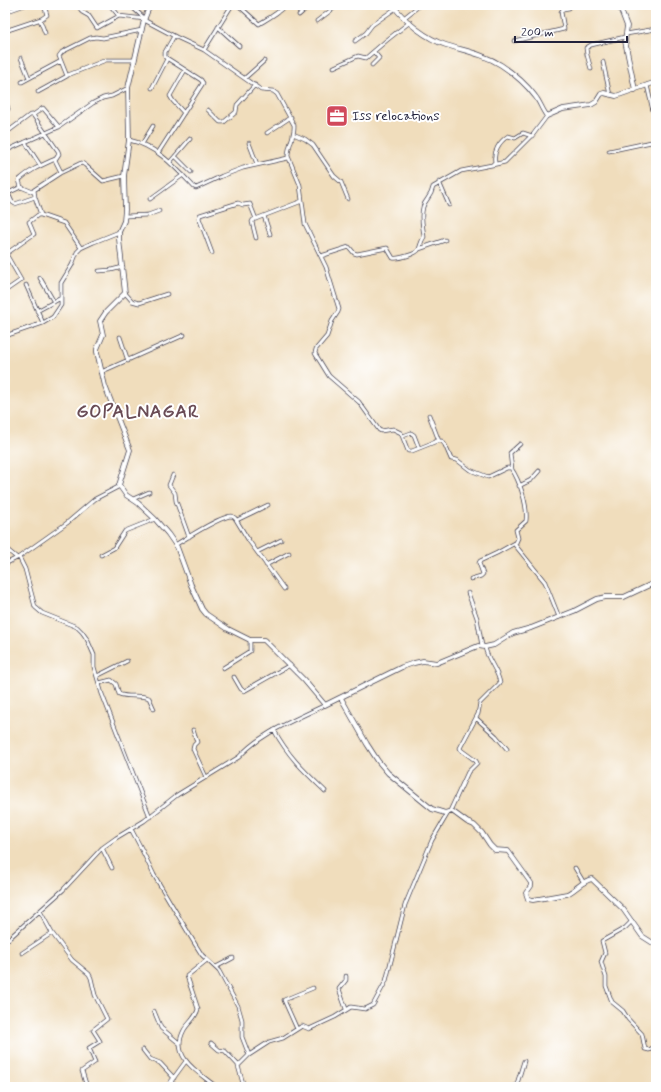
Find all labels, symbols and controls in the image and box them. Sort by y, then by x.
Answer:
scale bar [515,18,627,44]
text: 200 m [521,25,554,41]
office icon: Iss relocations [324,103,350,129]
place label: Iss relocations [352,107,440,125]
district label: GOPALNAGAR [76,400,200,424]

